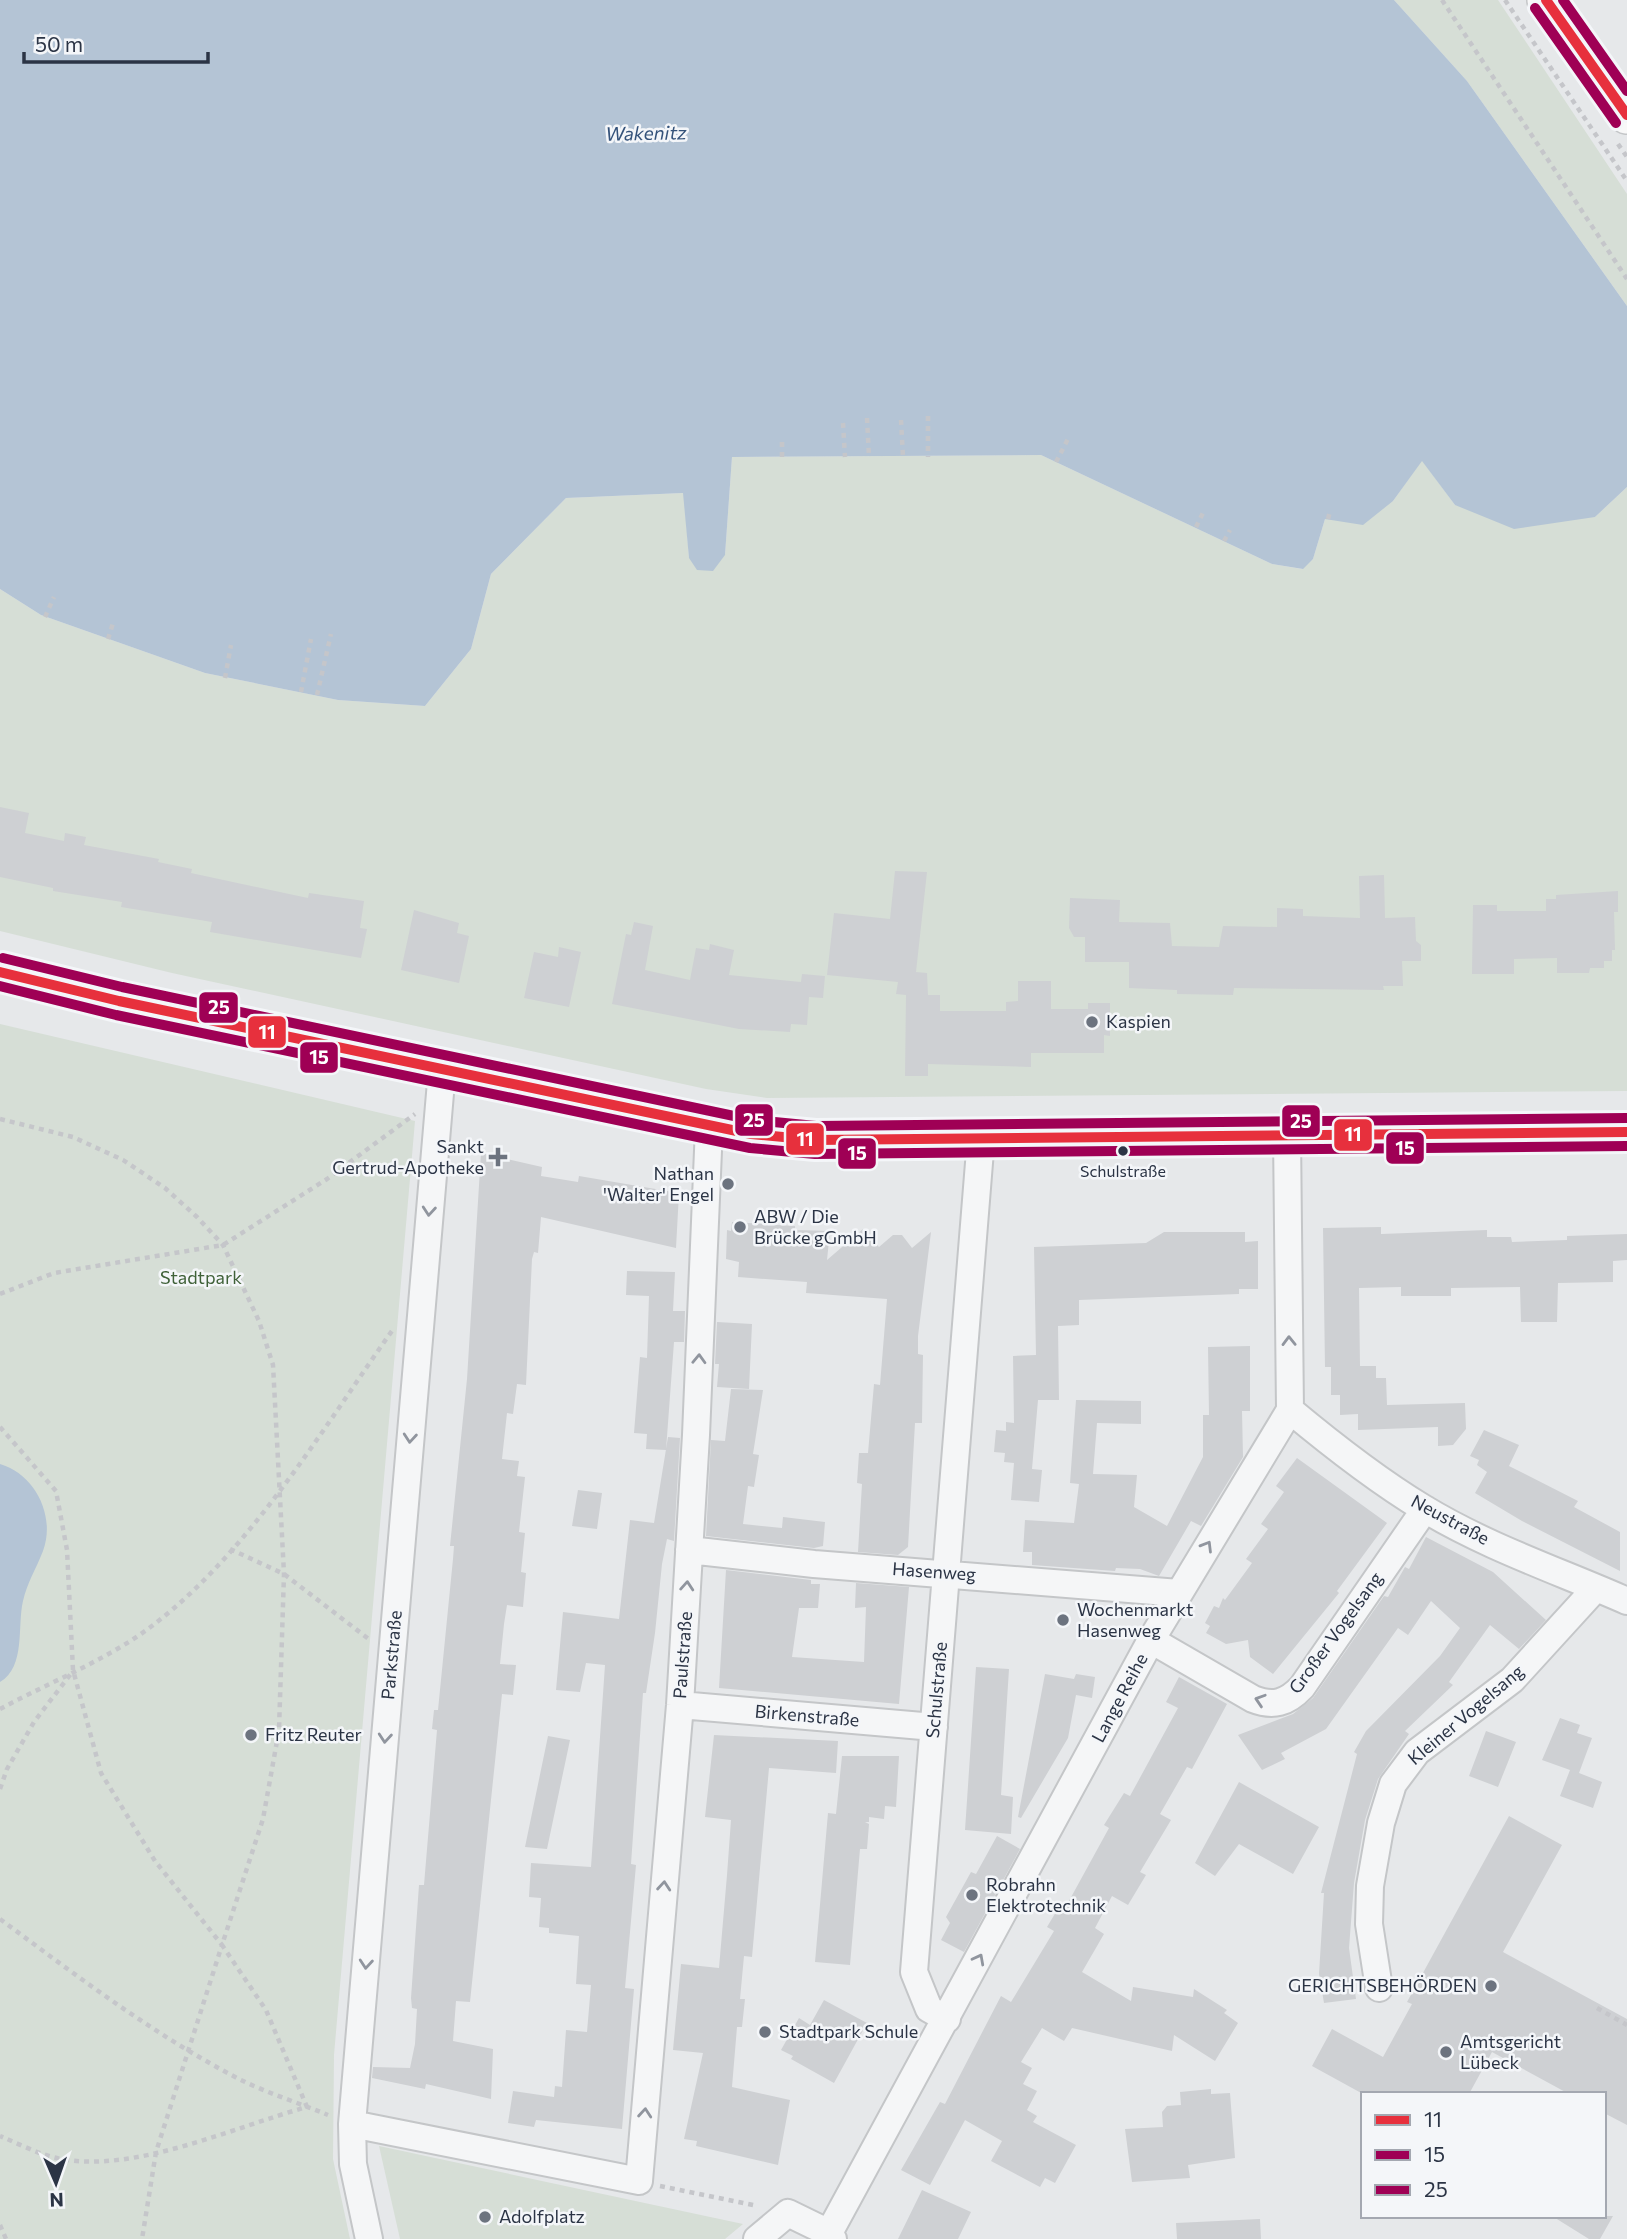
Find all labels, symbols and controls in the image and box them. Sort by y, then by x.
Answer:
scale bar [24,21,208,65]
text: 50 m [35,31,83,56]
water label: Wakenitz [605,120,687,145]
line badge: 25 [198,991,239,1024]
text: 25 [208,995,230,1018]
place label: Kaspien [1106,1010,1171,1032]
marker: Kaspien [1084,1014,1100,1030]
line badge: 11 [247,1015,287,1049]
text: 11 [258,1020,276,1043]
line badge: 15 [299,1041,339,1074]
text: 15 [309,1045,329,1068]
line badge: 25 [734,1103,774,1137]
line badge: 25 [1281,1104,1321,1138]
text: 25 [743,1108,765,1131]
text: 25 [1290,1109,1312,1132]
line badge: 11 [1333,1118,1373,1152]
line badge: 11 [785,1122,825,1156]
text: 11 [1344,1122,1362,1145]
text: 11 [796,1127,814,1150]
line badge: 15 [1385,1131,1425,1165]
place label: Sankt Gertrud-Apotheke [332,1135,484,1178]
text: 15 [1395,1136,1415,1159]
line badge: 15 [837,1137,877,1170]
text: 15 [847,1141,867,1164]
marker: Schulstraße [1116,1144,1130,1158]
marker: Sankt Gertrud-Apotheke [490,1149,506,1165]
place label: Schulstraße [1080,1161,1166,1180]
place label: Nathan 'Walter' Engel [603,1162,714,1205]
marker: Nathan 'Walter' Engel [720,1176,736,1192]
one-way arrow [422,1205,437,1217]
place label: ABW / Die Brücke gGmbH [754,1205,877,1248]
marker: ABW / Die Brücke gGmbH [732,1219,748,1235]
park label: Stadtpark [160,1266,242,1288]
one-way arrow [1281,1336,1297,1346]
one-way arrow [692,1353,707,1364]
one-way arrow [403,1432,418,1443]
street label: Neustraße [1408,1489,1493,1549]
one-way arrow [1199,1540,1212,1553]
street label: Hasenweg [891,1557,977,1585]
street label: Großer Vogelsang [1284,1567,1387,1697]
one-way arrow [679,1580,694,1591]
place label: Wochenmarkt Hasenweg [1077,1598,1193,1641]
street label: Parkstraße [376,1609,406,1701]
street label: Paulstraße [668,1610,696,1699]
marker: Wochenmarkt Hasenweg [1055,1612,1071,1628]
street label: Schulstraße [921,1641,951,1739]
street label: Lange Reihe [1086,1649,1152,1746]
street label: Kleiner Vogelsang [1403,1659,1528,1769]
one-way arrow [1254,1694,1267,1708]
street label: Birkenstraße [754,1699,860,1731]
place label: Fritz Reuter [265,1723,362,1745]
marker: Fritz Reuter [243,1727,259,1743]
one-way arrow [378,1732,393,1743]
place label: Robrahn Elektrotechnik [986,1873,1106,1916]
one-way arrow [656,1880,671,1891]
marker: Robrahn Elektrotechnik [964,1887,980,1903]
one-way arrow [971,1954,984,1967]
one-way arrow [359,1959,374,1970]
place label: GERICHTSBEHÖRDEN [1288,1974,1477,1996]
marker: GERICHTSBEHÖRDEN [1483,1978,1499,1994]
place label: Stadtpark Schule [779,2020,918,2042]
marker: Stadtpark Schule [757,2024,773,2040]
place label: Amtsgericht Lübeck [1460,2030,1561,2073]
marker: Amtsgericht Lübeck [1438,2044,1454,2060]
legend [1361,2092,1606,2218]
text: 11 [1424,2106,1442,2131]
one-way arrow [637,2107,652,2118]
text: 15 [1424,2141,1445,2166]
north arrow [21,2148,91,2218]
text: 25 [1424,2176,1448,2201]
text: N [49,2189,64,2212]
place label: Adolfplatz [499,2205,585,2227]
marker: Adolfplatz [477,2209,493,2225]

